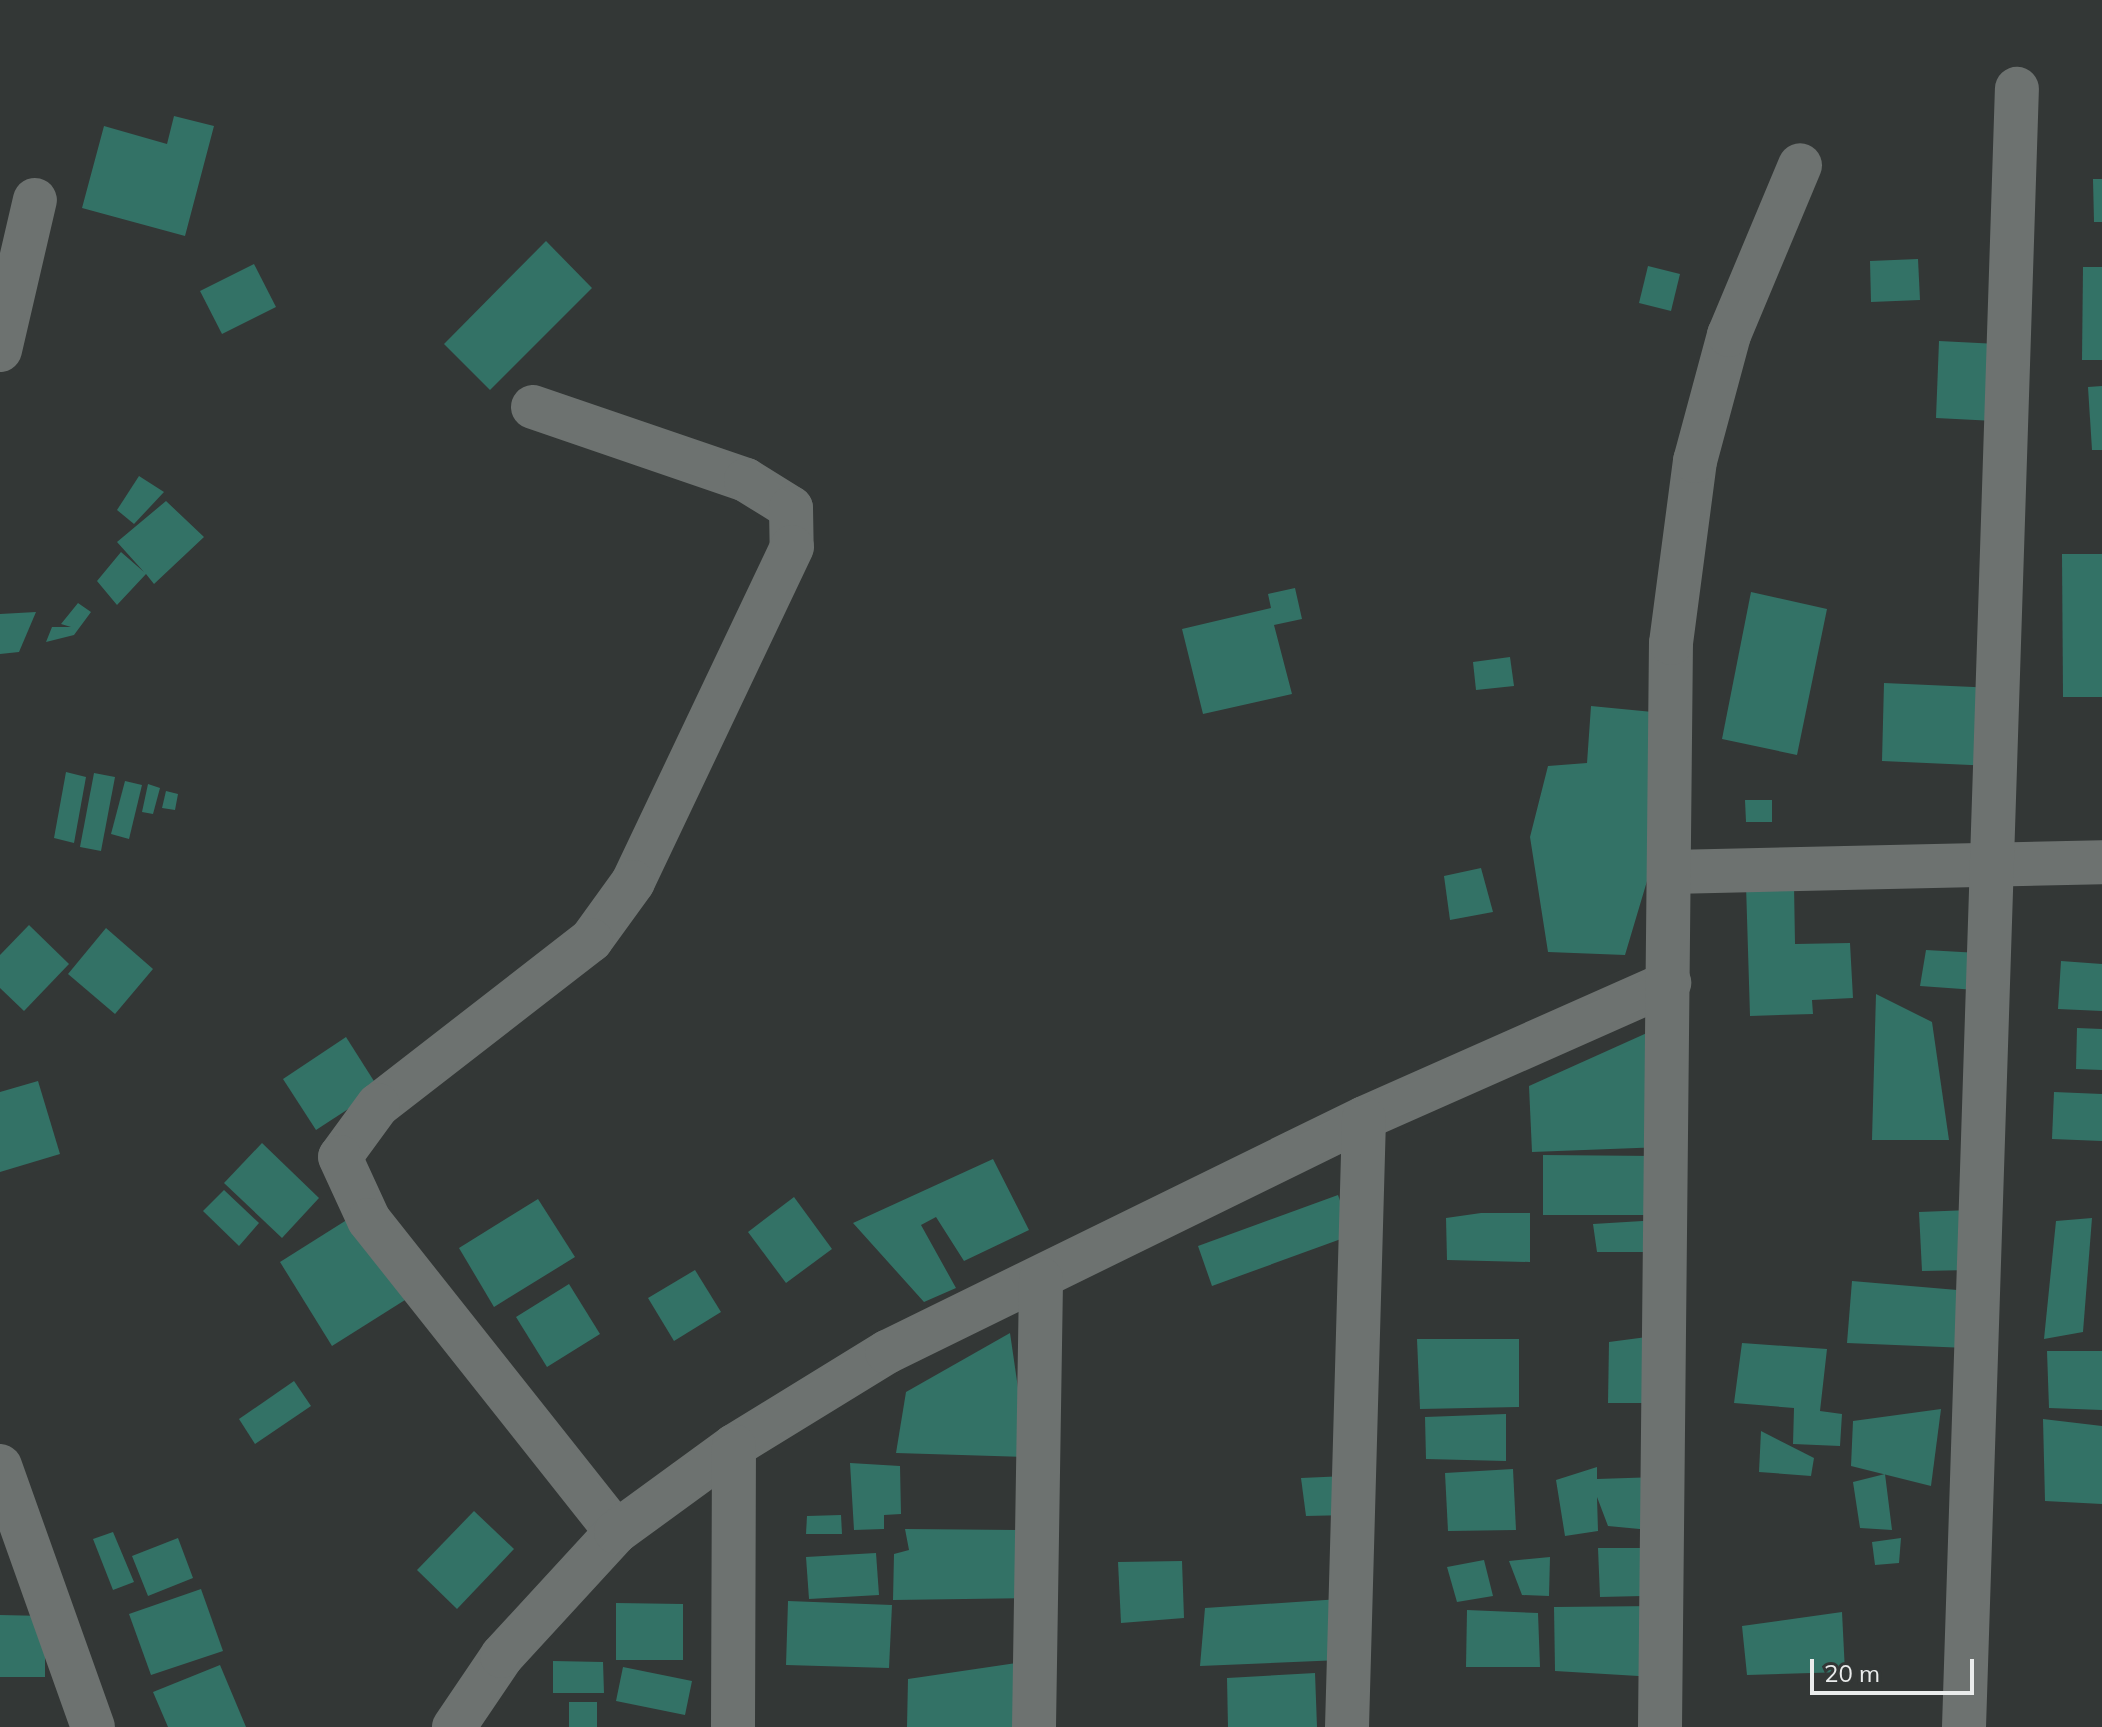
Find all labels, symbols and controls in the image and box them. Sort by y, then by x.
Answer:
scale bar [1814,1643,1978,1693]
text: 20 m [1824,1658,1880,1688]

